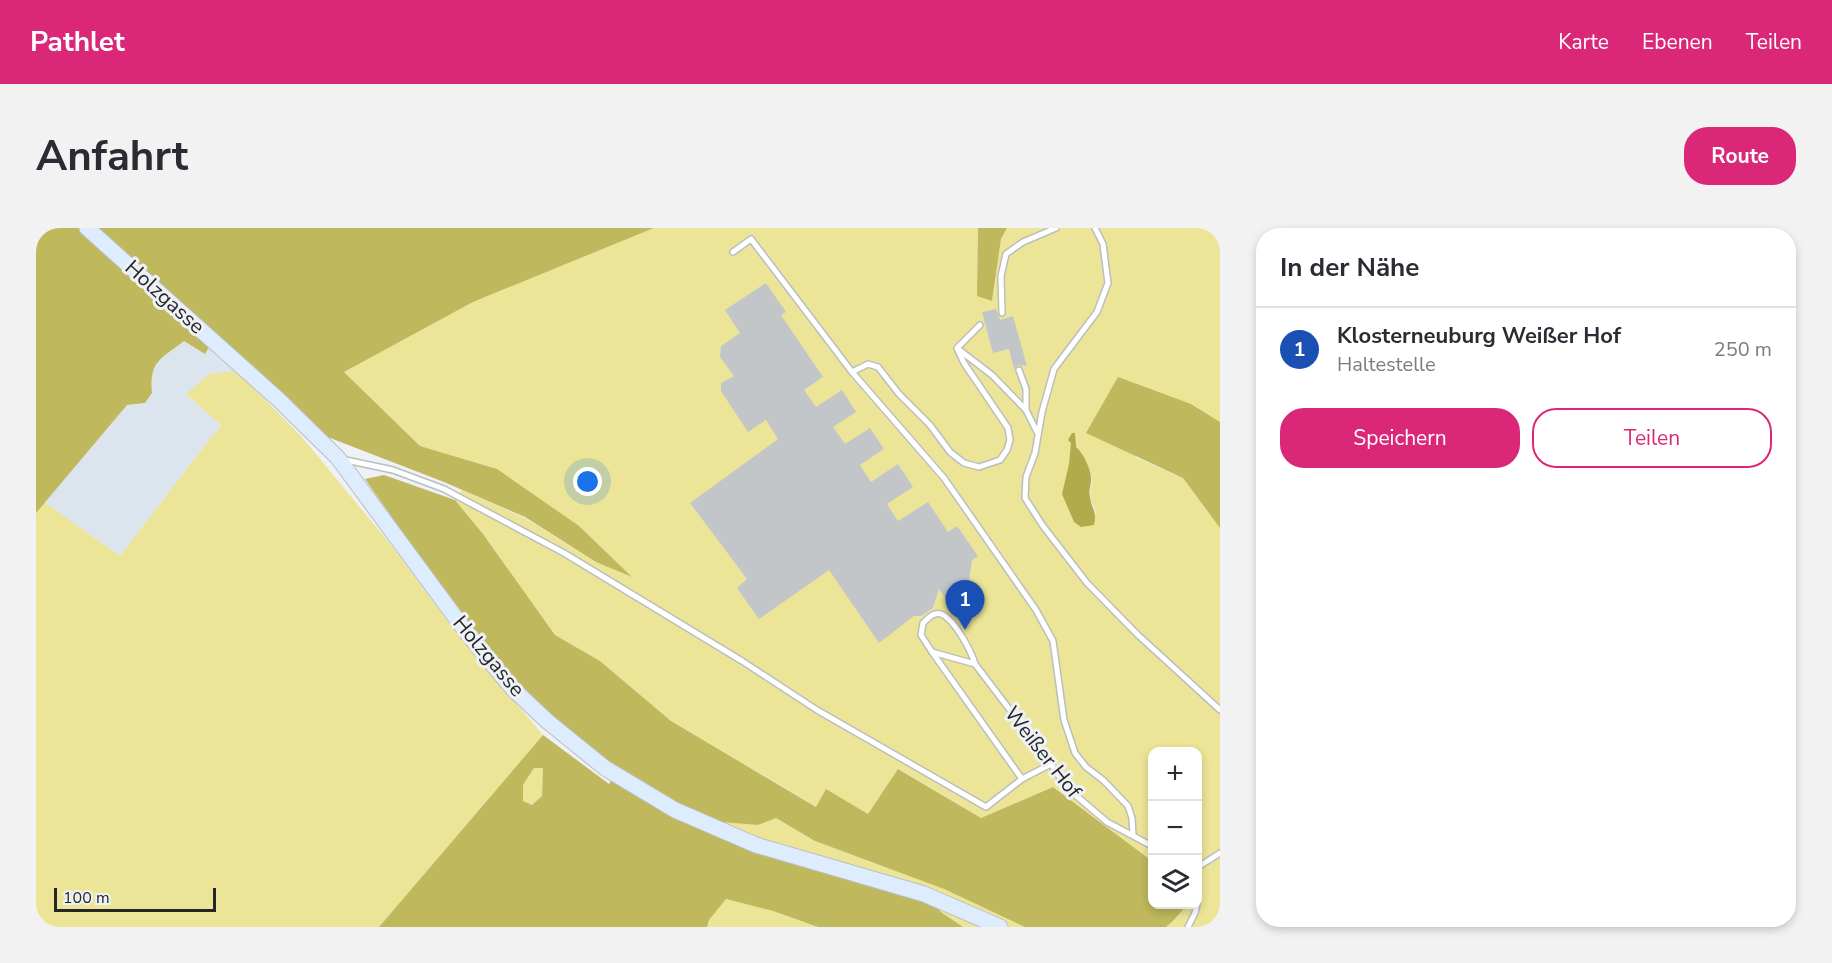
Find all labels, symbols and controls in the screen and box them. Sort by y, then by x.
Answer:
text: Pathlet [30,23,125,61]
text: Karte [1558,28,1609,56]
text: Ebenen [1642,28,1713,56]
text: Teilen [1746,28,1802,56]
button: Route [1684,127,1796,185]
text: Anfahrt [36,128,188,185]
text: In der Nähe [1280,250,1419,285]
street label: Holzgasse [119,254,211,340]
text: Klosterneuburg Weißer Hof [1337,321,1621,351]
text: 1 [1294,336,1306,363]
text: 250 m [1714,336,1772,363]
text: Haltestelle [1337,351,1436,378]
button: Speichern [1280,408,1520,468]
button: Teilen [1532,408,1772,468]
your location [573,467,602,496]
pin: 1 [946,580,984,630]
street label: Holzgasse [447,609,531,703]
street label: Weißer Hof [998,700,1088,805]
map controls [1148,747,1202,909]
button: + [1148,747,1202,801]
button: − [1148,801,1202,855]
button: layers [1148,855,1202,909]
scale bar [54,885,216,912]
text: 100 m [63,887,110,909]

